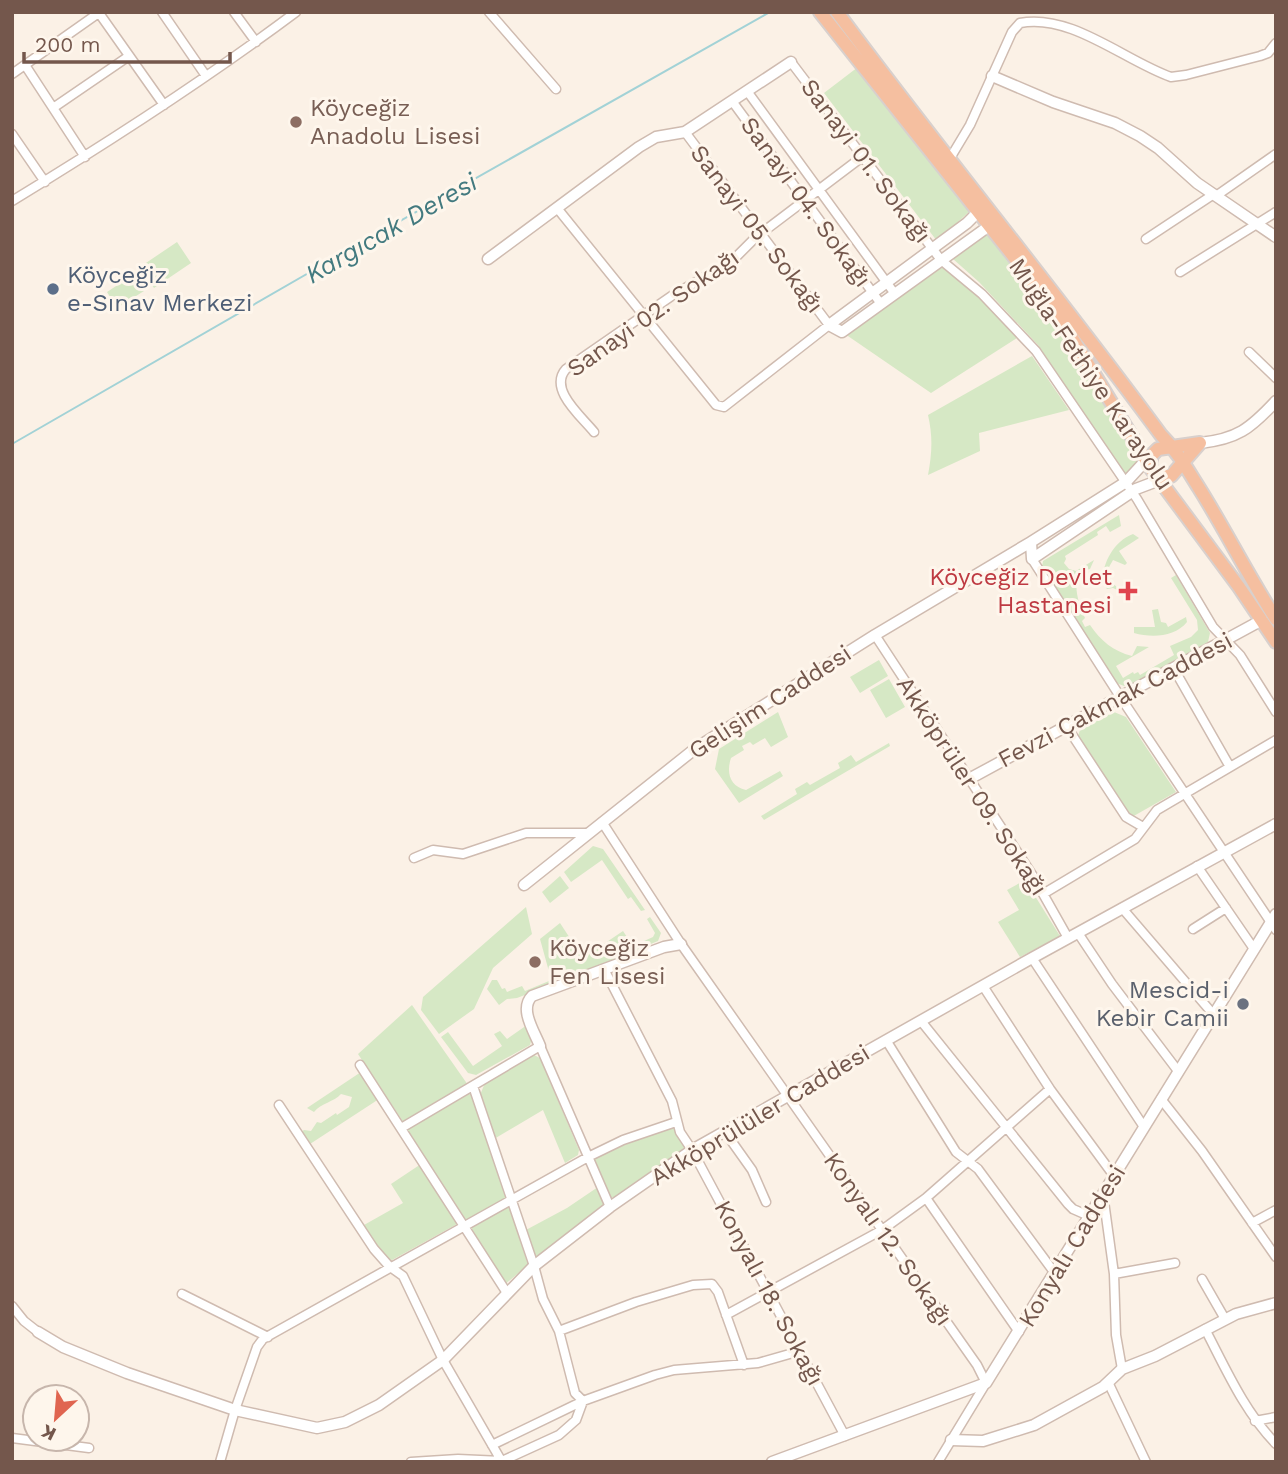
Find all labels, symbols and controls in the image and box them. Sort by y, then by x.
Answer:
scale bar [24,21,231,65]
text: 200 m [35,32,101,57]
street label: Sanayi 01. Sokağı [795,73,937,249]
place label: Köyceğiz Anadolu Lisesi [310,94,480,150]
street label: Sanayi 04. Sokağı [735,112,877,292]
marker: Köyceğiz Anadolu Lisesi [288,114,304,130]
street label: Sanayi 05. Sokağı [685,140,829,318]
water label: Kargıcak Deresi [300,166,483,289]
street label: Sanayi 02. Sokağı [562,243,744,383]
street label: Muğla-Fethiye Karayolu [1003,253,1179,495]
place label: Köyceğiz e-Sınav Merkezi [67,261,252,317]
marker: Köyceğiz e-Sınav Merkezi [45,281,61,297]
place label: Köyceğiz Devlet Hastanesi [929,563,1112,619]
marker: Köyceğiz Devlet Hastanesi [1118,581,1138,601]
street label: Fevzi Çakmak Caddesi [993,626,1237,774]
street label: Gelişim Caddesi [684,639,856,765]
street label: Akköprüler 09. Sokağı [891,671,1053,901]
place label: Köyceğiz Fen Lisesi [549,934,665,990]
marker: Köyceğiz Fen Lisesi [527,954,543,970]
place label: Mescid-i Kebir Camii [1096,976,1229,1032]
marker: Mescid-i Kebir Camii [1235,996,1251,1012]
street label: Akköprülüler Caddesi [645,1038,875,1192]
street label: Konyalı 12. Sokağı [818,1147,958,1331]
street label: Konyalı Caddesi [1013,1160,1131,1332]
street label: Konyalı 18. Sokağı [708,1196,830,1390]
north arrow [21,1383,91,1453]
text: K [38,1420,60,1446]

